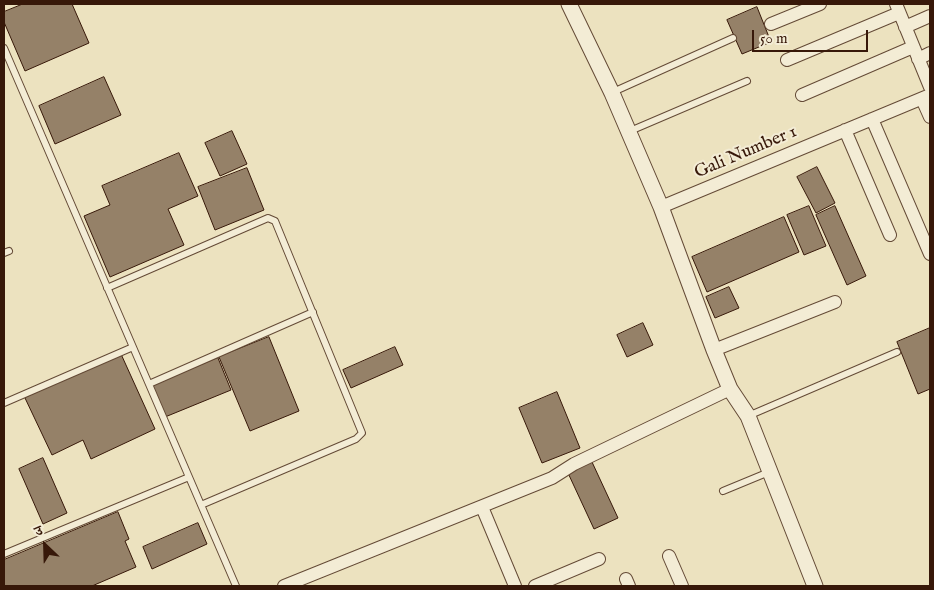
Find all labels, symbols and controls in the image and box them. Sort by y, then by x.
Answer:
scale bar [754,20,870,52]
text: 50 m [760,29,788,48]
street label: Gali Number 1 [692,122,800,184]
north arrow [20,520,70,570]
text: उ [32,522,46,541]

